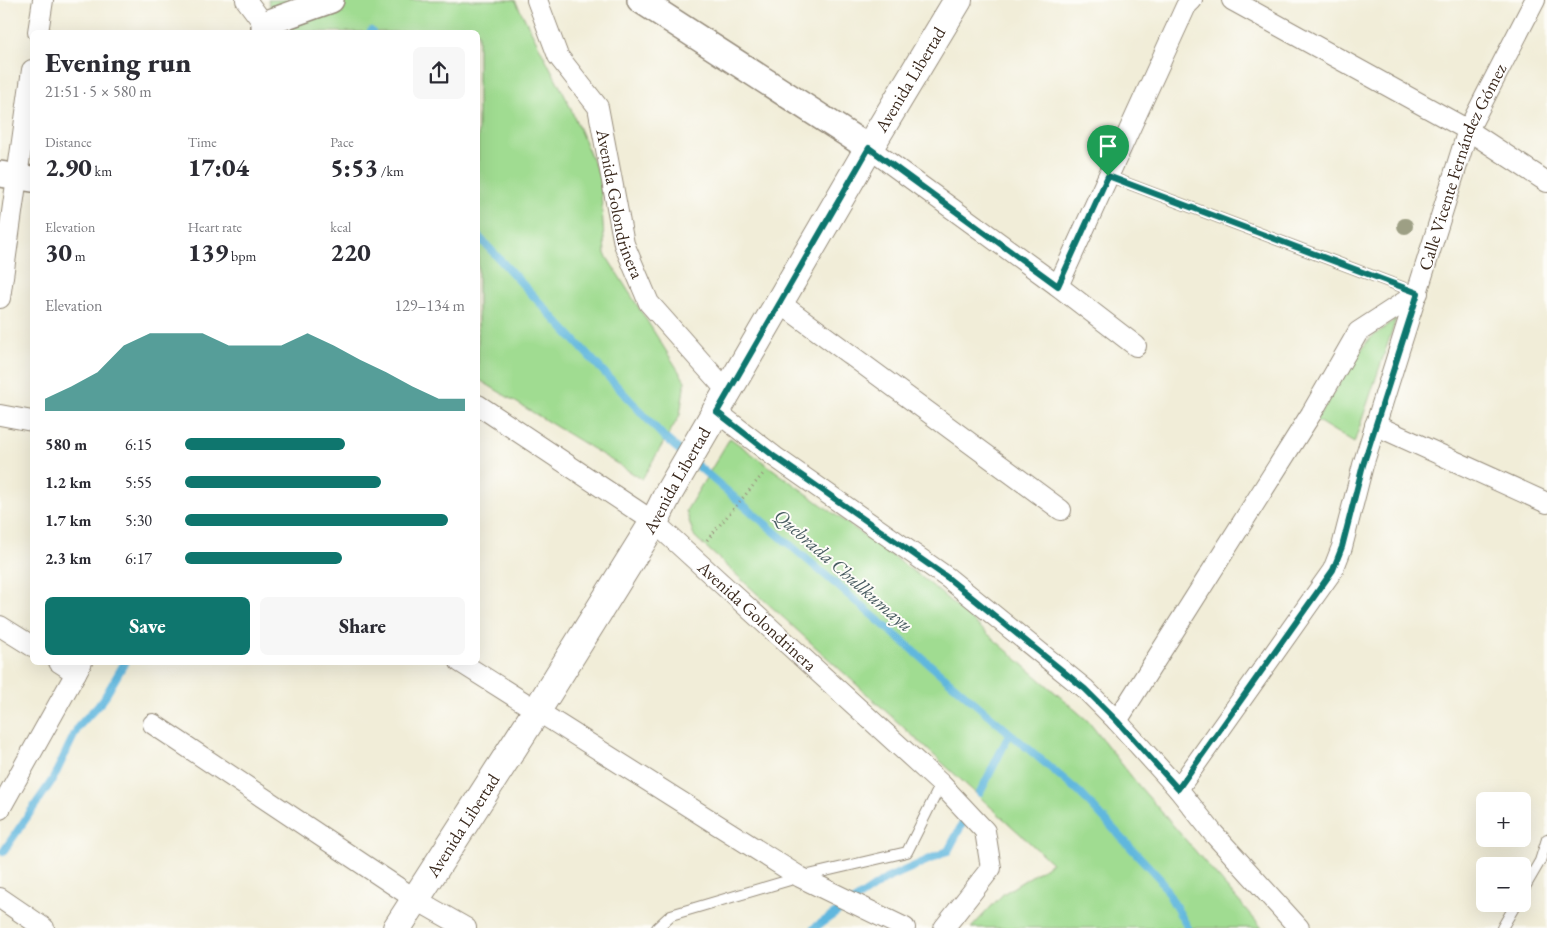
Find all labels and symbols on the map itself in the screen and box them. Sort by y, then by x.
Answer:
street label: Avenida Libertad [869,22,951,137]
street label: Calle Vicente Fernández Gómez [1413,59,1511,273]
pin [1087,125,1129,176]
street label: Avenida Golondrinera [591,126,650,283]
street label: Avenida Libertad [637,422,716,539]
water label: Quebrada Chullkumayu [769,503,918,637]
street label: Avenida Golondrinera [692,555,822,677]
street label: Avenida Libertad [420,768,505,882]

